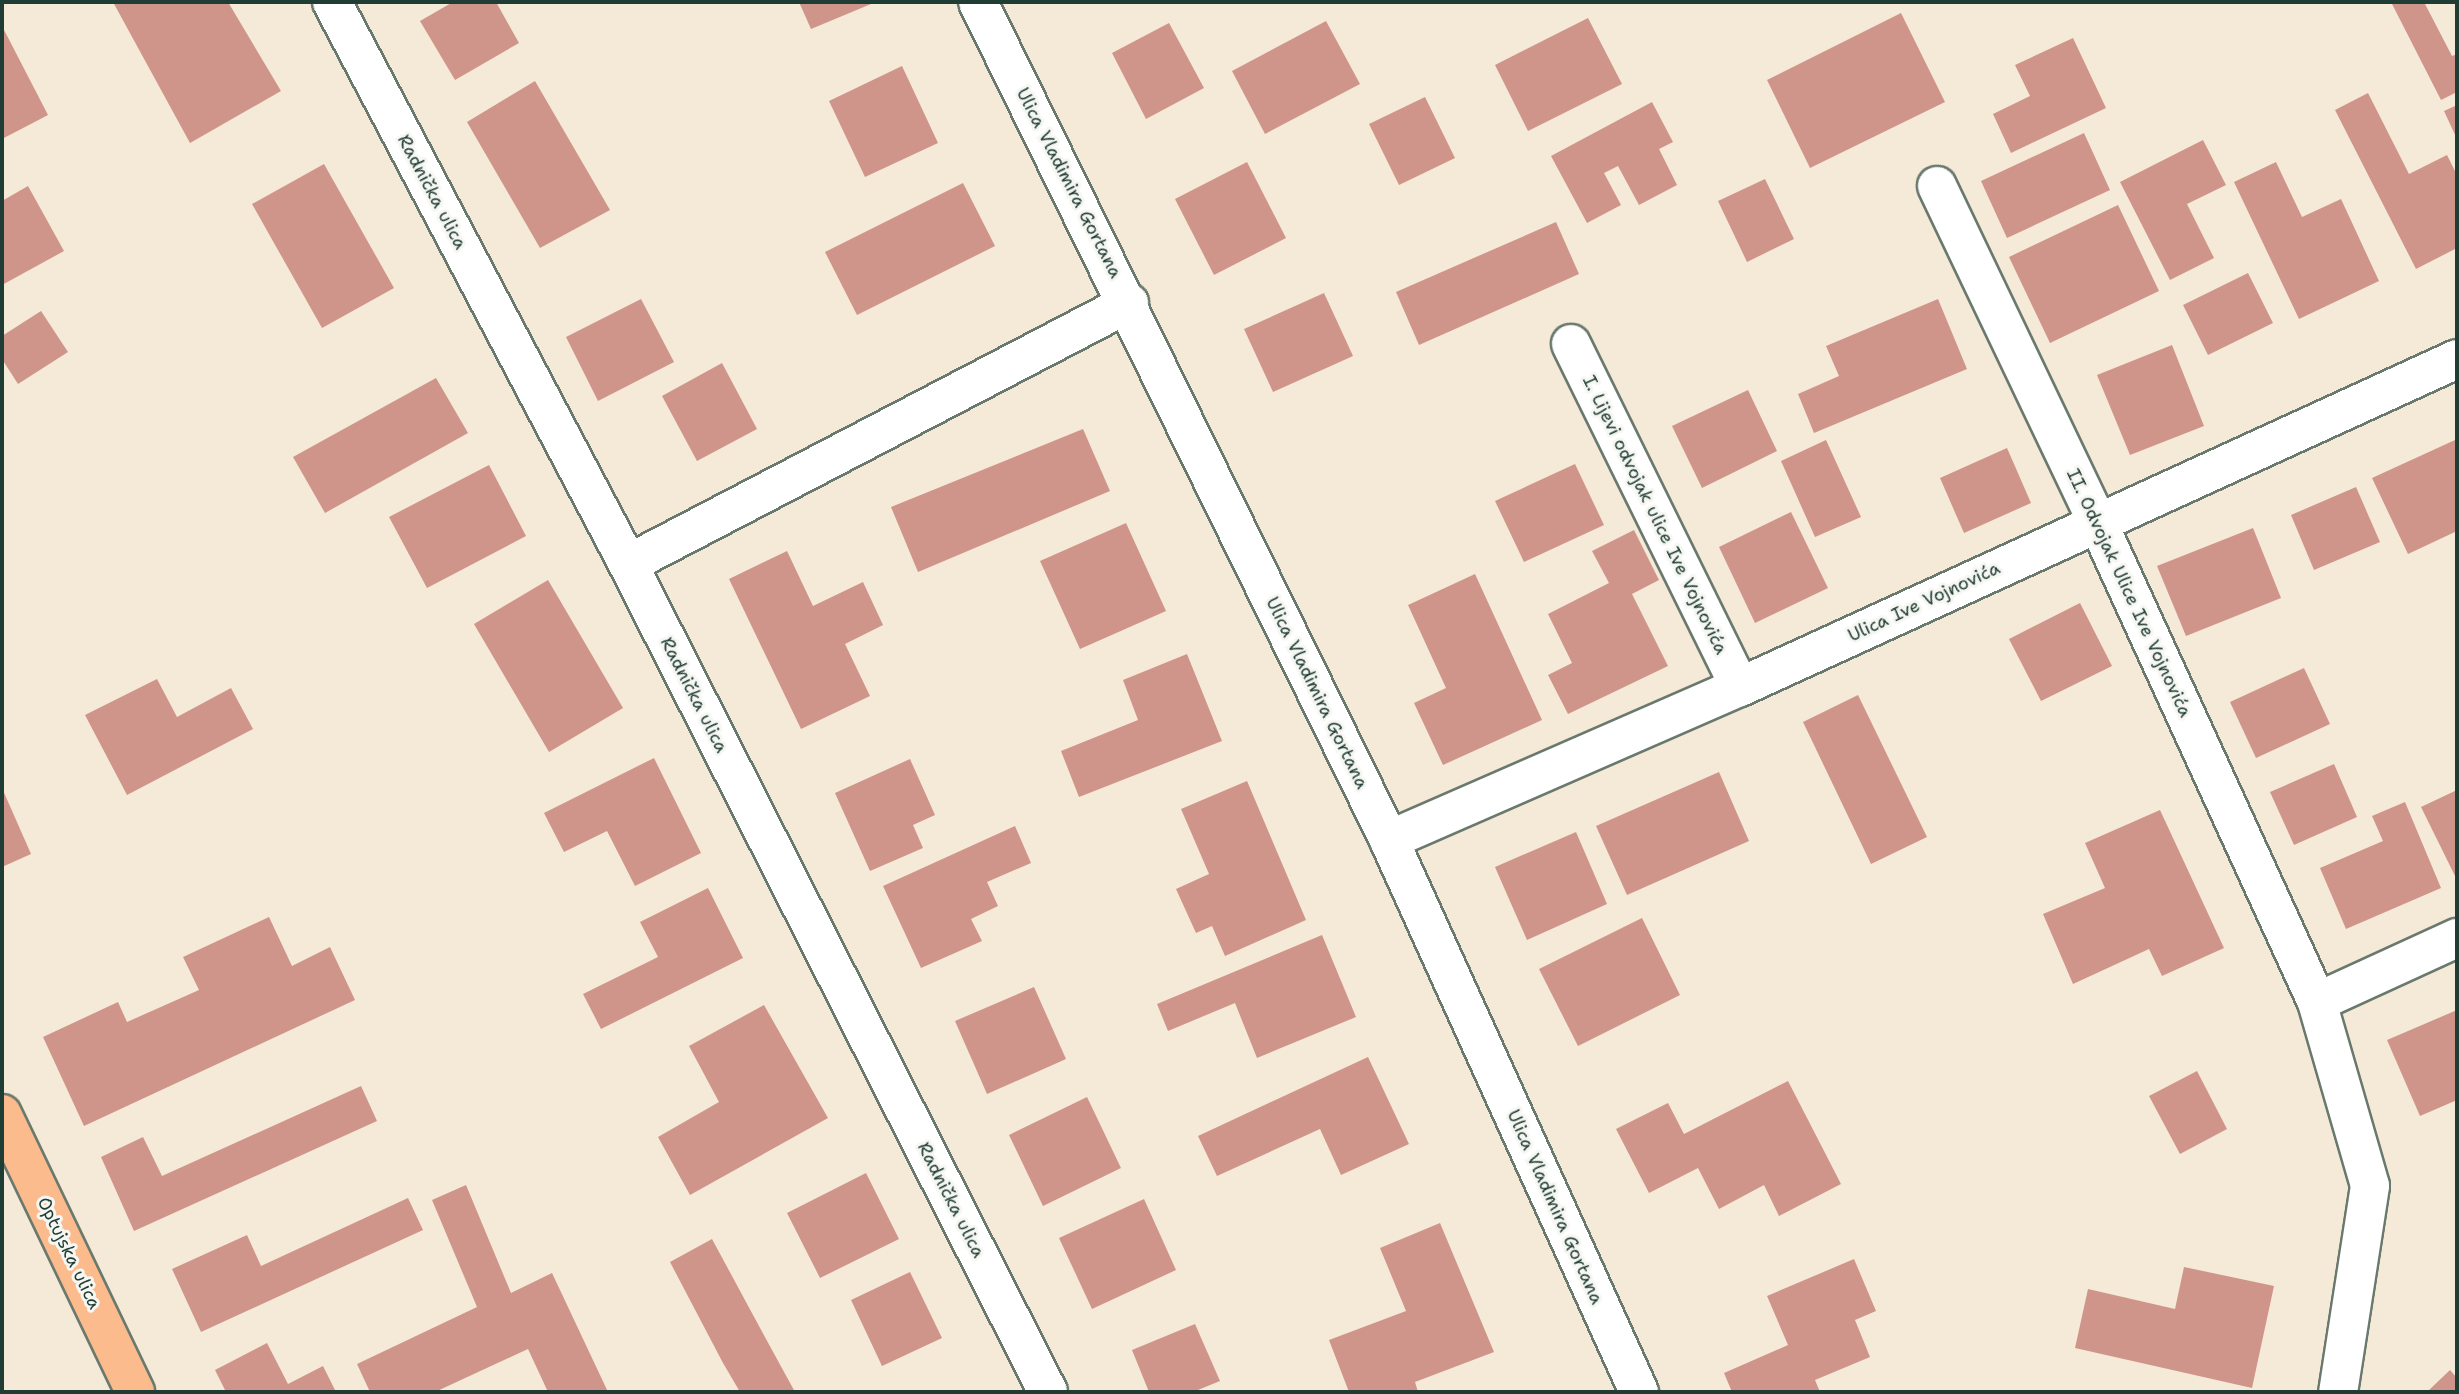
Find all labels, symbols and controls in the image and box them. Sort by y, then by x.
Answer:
street label: Ulica Vladimira Gortana [1012,84,1126,282]
street label: Radnička ulica [393,131,471,253]
street label: I. Lijevi odvojak ulice Ive Vojnovića [1578,372,1732,658]
street label: II. Odvojak Ulice Ive Vojnovića [2062,465,2196,721]
street label: Ulica Ive Vojnovića [1845,557,2003,647]
street label: Ulica Vladimira Gortana [1261,594,1373,792]
street label: Radnička ulica [656,634,732,756]
street label: Ulica Vladimira Gortana [1502,1106,1608,1308]
street label: Radnička ulica [913,1139,989,1261]
street label: Optujska ulica [33,1193,105,1313]

